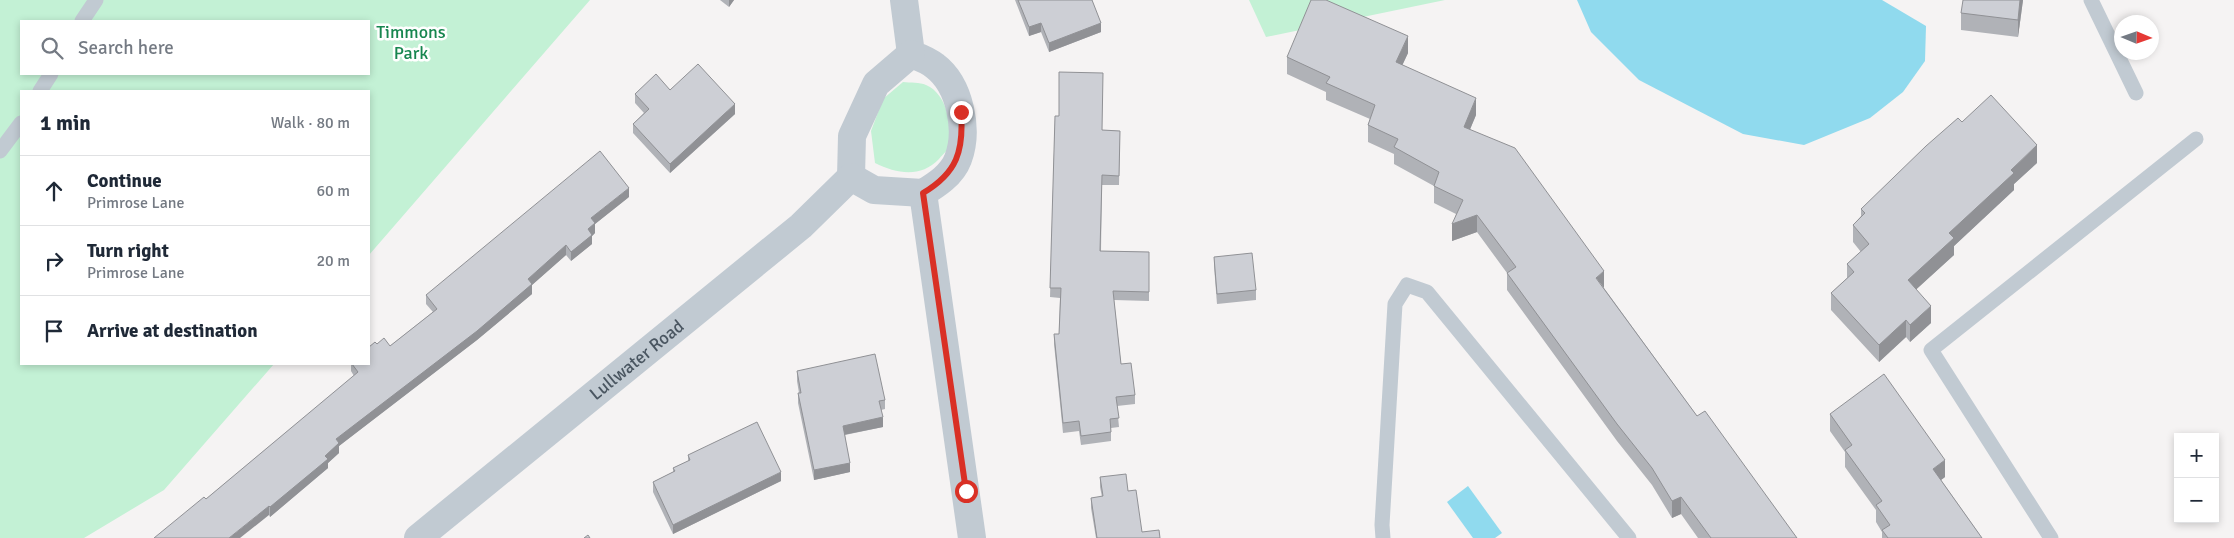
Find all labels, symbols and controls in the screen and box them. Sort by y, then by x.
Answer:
north arrow [2114,15,2159,60]
search box [20,20,370,75]
park label: Timmons Park [376,21,446,64]
icon: search [38,34,66,62]
text: Search here [78,36,174,60]
route end [950,101,973,124]
text: 1 min [40,110,91,136]
text: Walk · 80 m [271,113,350,133]
text: Continue [87,169,162,193]
icon: ahead [40,177,68,205]
text: 60 m [316,181,350,201]
text: Primrose Lane [87,193,185,213]
text: Turn right [87,239,169,263]
icon: right [40,247,68,275]
text: 20 m [316,251,350,271]
text: Primrose Lane [87,263,185,283]
street label: Lullwater Road [585,315,688,405]
icon: arrive [40,317,68,345]
text: Arrive at destination [87,319,258,343]
map controls [2174,433,2219,523]
button: + [2174,433,2219,478]
button: − [2174,478,2219,523]
route start [955,480,978,503]

